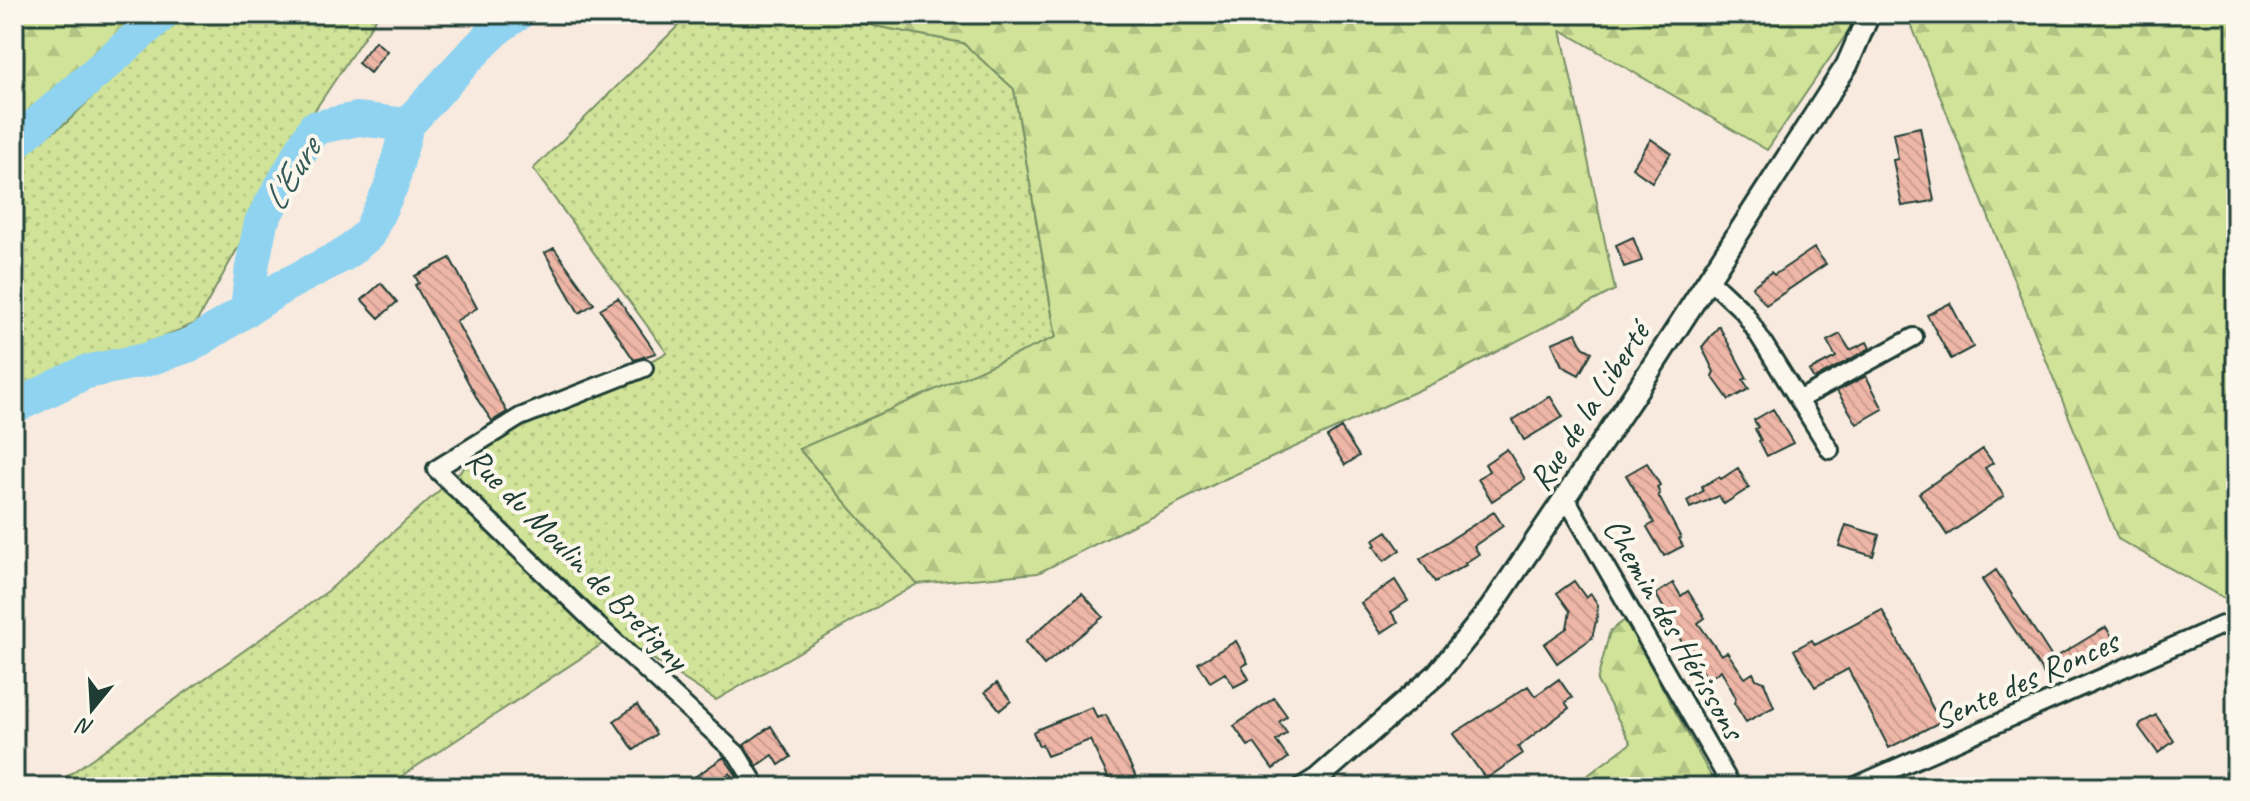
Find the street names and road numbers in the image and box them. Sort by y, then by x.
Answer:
street label: Rue de la Liberté [1518,310,1661,498]
street label: Rue du Moulin de Bretigny [457,438,701,681]
street label: Chemin des Hérissons [1594,510,1757,749]
street label: Sente des Ronces [1926,618,2127,739]

